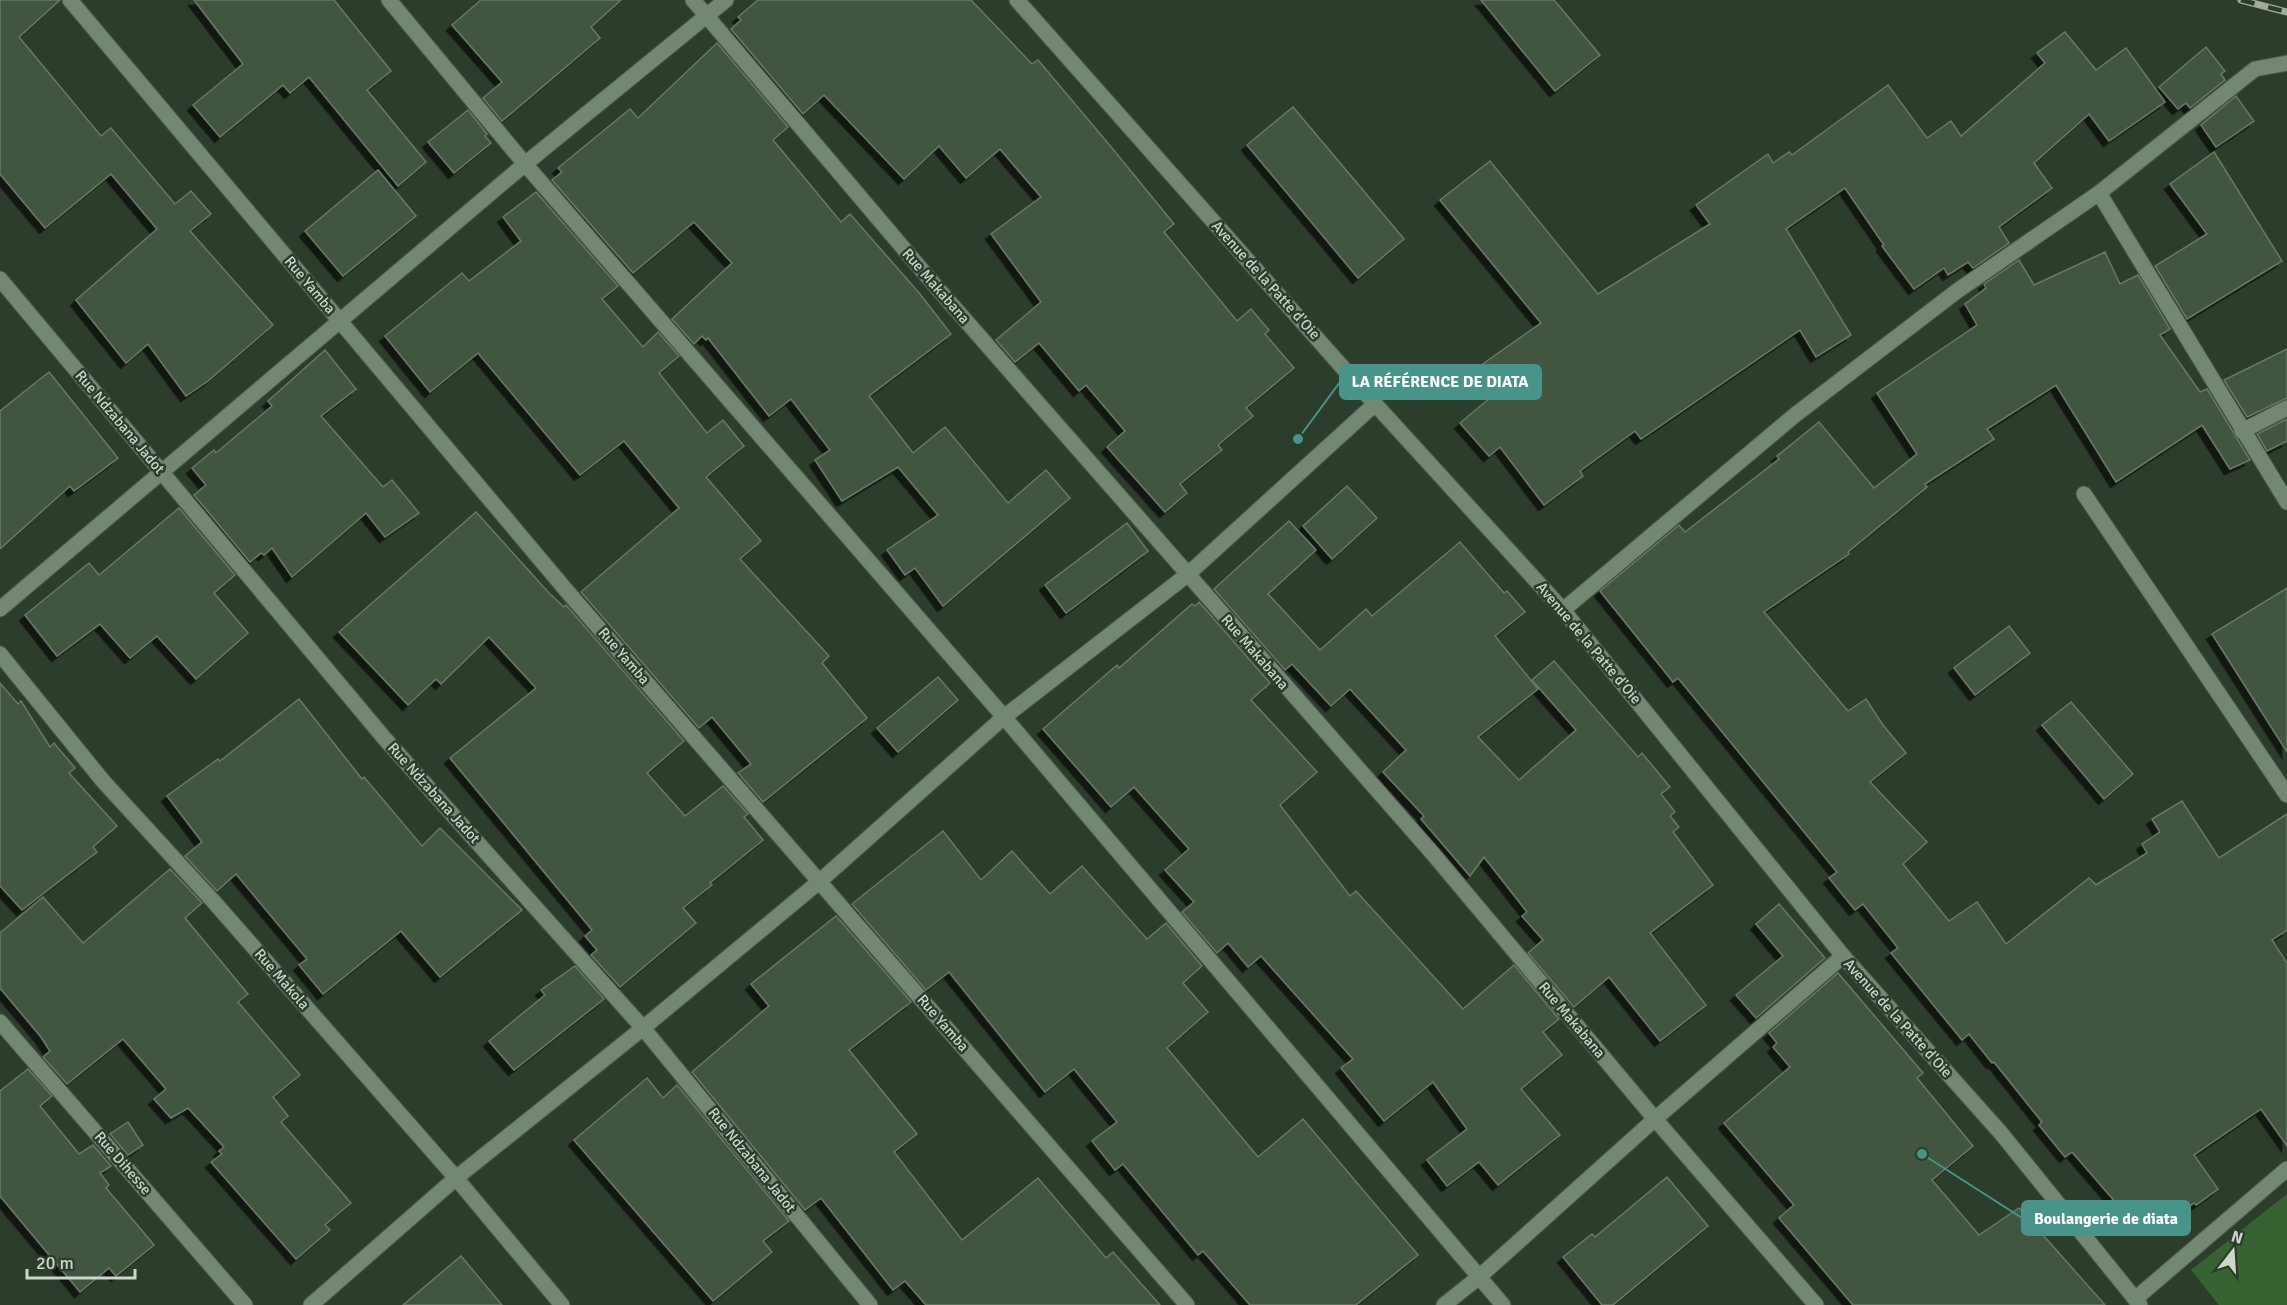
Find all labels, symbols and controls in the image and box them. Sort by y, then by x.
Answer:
street label: Avenue de la Patte d'Oie [1208,217,1324,343]
street label: Rue Makabana [898,245,974,327]
street label: Rue Yamba [281,253,339,317]
callout: LA RÉFÉRENCE DE DIATA [1340,365,1541,399]
street label: Rue Ndzabana Jadot [72,367,168,477]
text: LA RÉFÉRENCE DE DIATA [1351,372,1529,392]
street label: Avenue de la Patte d'Oie [1533,578,1645,708]
street label: Rue Makabana [1217,611,1293,693]
street label: Rue Yamba [594,624,654,688]
street label: Rue Ndzabana Jadot [384,739,484,847]
street label: Rue Makola [251,945,313,1013]
street label: Avenue de la Patte d'Oie [1840,955,1956,1081]
street label: Rue Makabana [1535,978,1609,1062]
street label: Rue Yamba [913,991,973,1055]
street label: Rue Ndzabana Jadot [704,1104,800,1216]
street label: Rue Dihesse [91,1128,155,1198]
callout: Boulangerie de diata [2022,1201,2190,1235]
text: Boulangerie de diata [2034,1209,2178,1229]
north arrow [2203,1221,2263,1281]
text: N [2229,1226,2245,1249]
scale bar [27,1242,135,1280]
text: 20 m [36,1252,74,1274]

